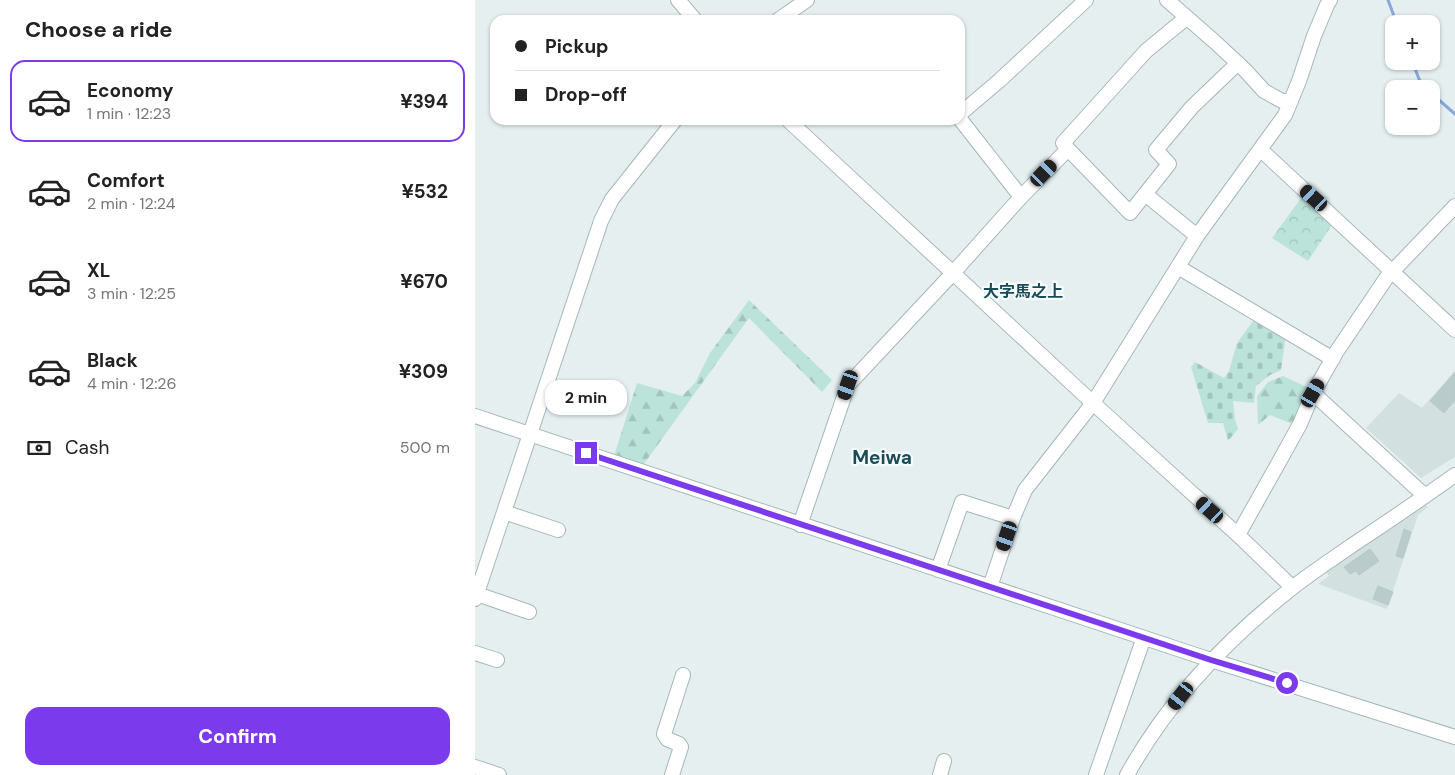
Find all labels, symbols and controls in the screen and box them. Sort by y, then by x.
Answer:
text: Choose a ride [25,15,173,44]
map controls [1385,15,1440,135]
button: + [1385,15,1440,70]
text: Pickup [545,34,609,59]
text: Economy [87,78,174,103]
icon: car [27,79,72,124]
button: − [1385,80,1440,135]
text: Drop-off [545,82,627,107]
text: ¥394 [400,89,448,114]
text: 1 min · 12:23 [87,103,171,124]
car [1028,157,1059,189]
text: Comfort [87,168,165,193]
icon: car [27,169,72,214]
text: ¥532 [401,179,448,204]
car [1297,182,1330,214]
text: 2 min · 12:24 [87,193,176,214]
text: XL [87,258,110,283]
icon: car [27,259,72,304]
text: ¥670 [400,269,448,294]
district label: 大字馬之上 [983,281,1063,302]
text: 3 min · 12:25 [87,283,176,304]
text: Black [87,348,138,373]
icon: car [27,349,72,394]
text: ¥309 [399,359,448,384]
car [836,368,859,402]
text: 4 min · 12:26 [87,373,177,394]
car [1299,376,1326,410]
callout: 2 min [545,380,627,416]
text: 2 min [565,387,607,408]
icon: cash [25,434,53,462]
text: Cash [65,435,109,460]
text: 500 m [400,437,450,458]
route end [575,442,597,464]
district label: Meiwa [852,445,912,470]
car [1193,494,1226,526]
car [995,519,1018,553]
route start [1276,672,1298,694]
car [1165,680,1196,712]
button: Confirm [25,707,450,765]

